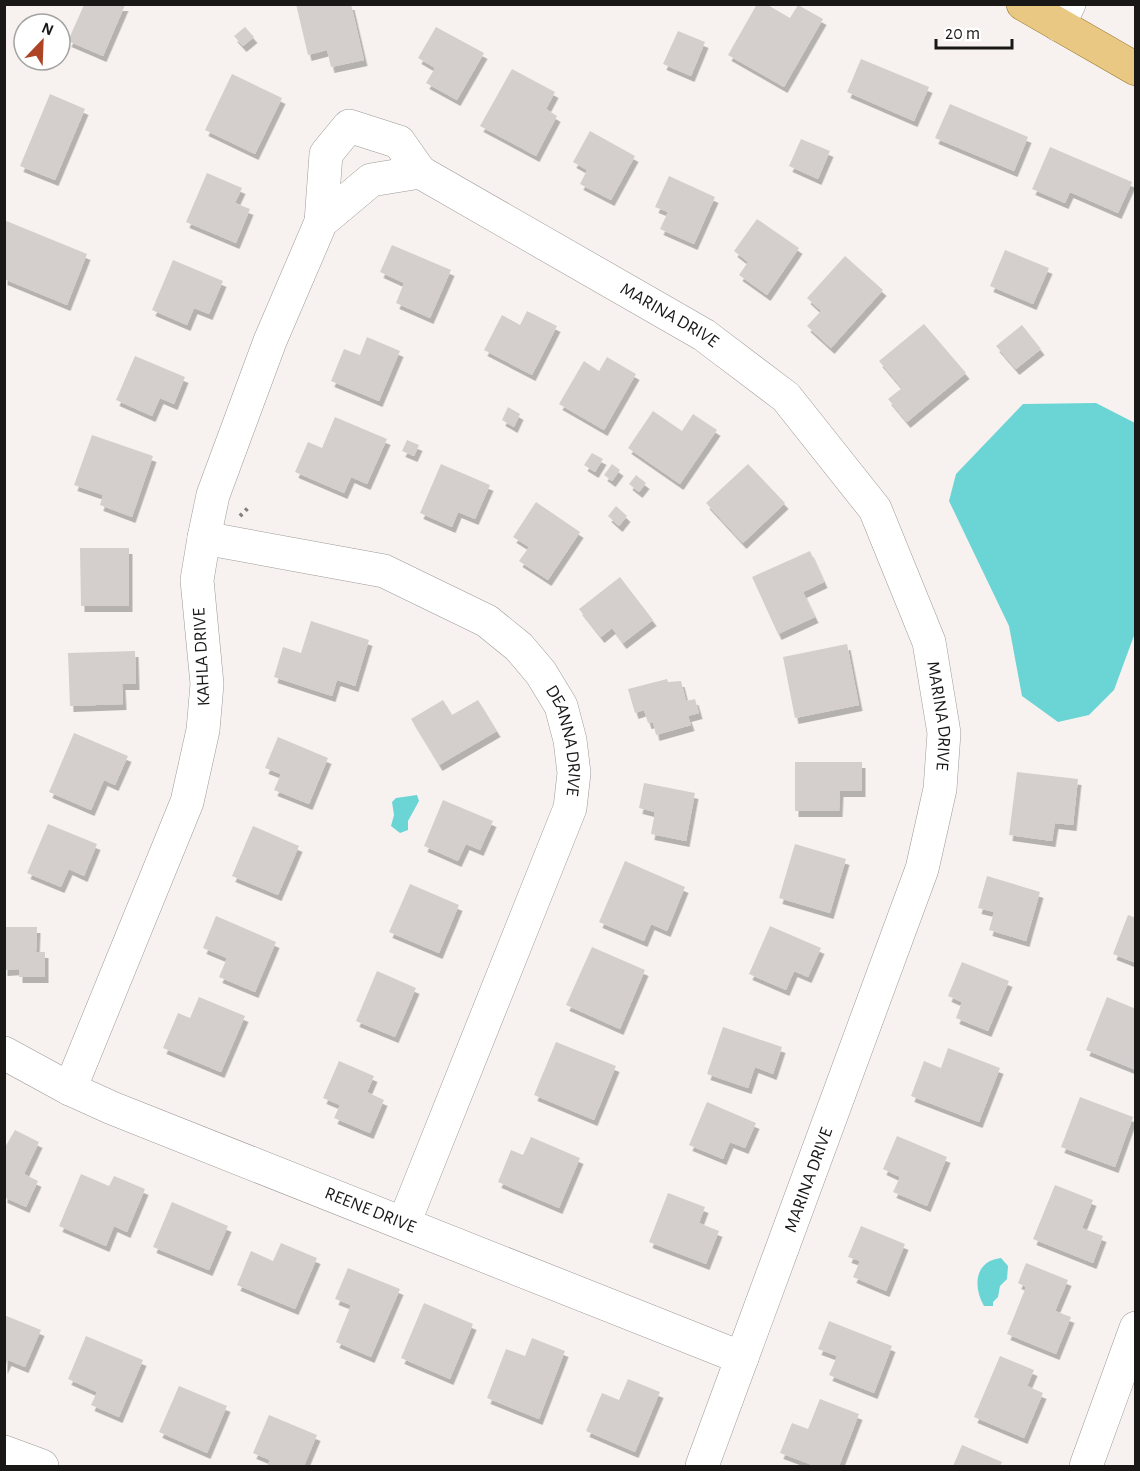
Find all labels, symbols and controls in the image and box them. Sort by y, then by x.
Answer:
north arrow [12,12,72,72]
scale bar [936,12,1012,50]
text: N [39,20,56,39]
text: 20 m [945,25,980,43]
street label: MARINA DRIVE [617,280,722,351]
street label: KAHLA DRIVE [190,607,214,707]
street label: MARINA DRIVE [923,660,954,771]
street label: DEANNA DRIVE [542,682,583,797]
street label: MARINA DRIVE [782,1125,836,1235]
street label: REENE DRIVE [322,1184,419,1237]

